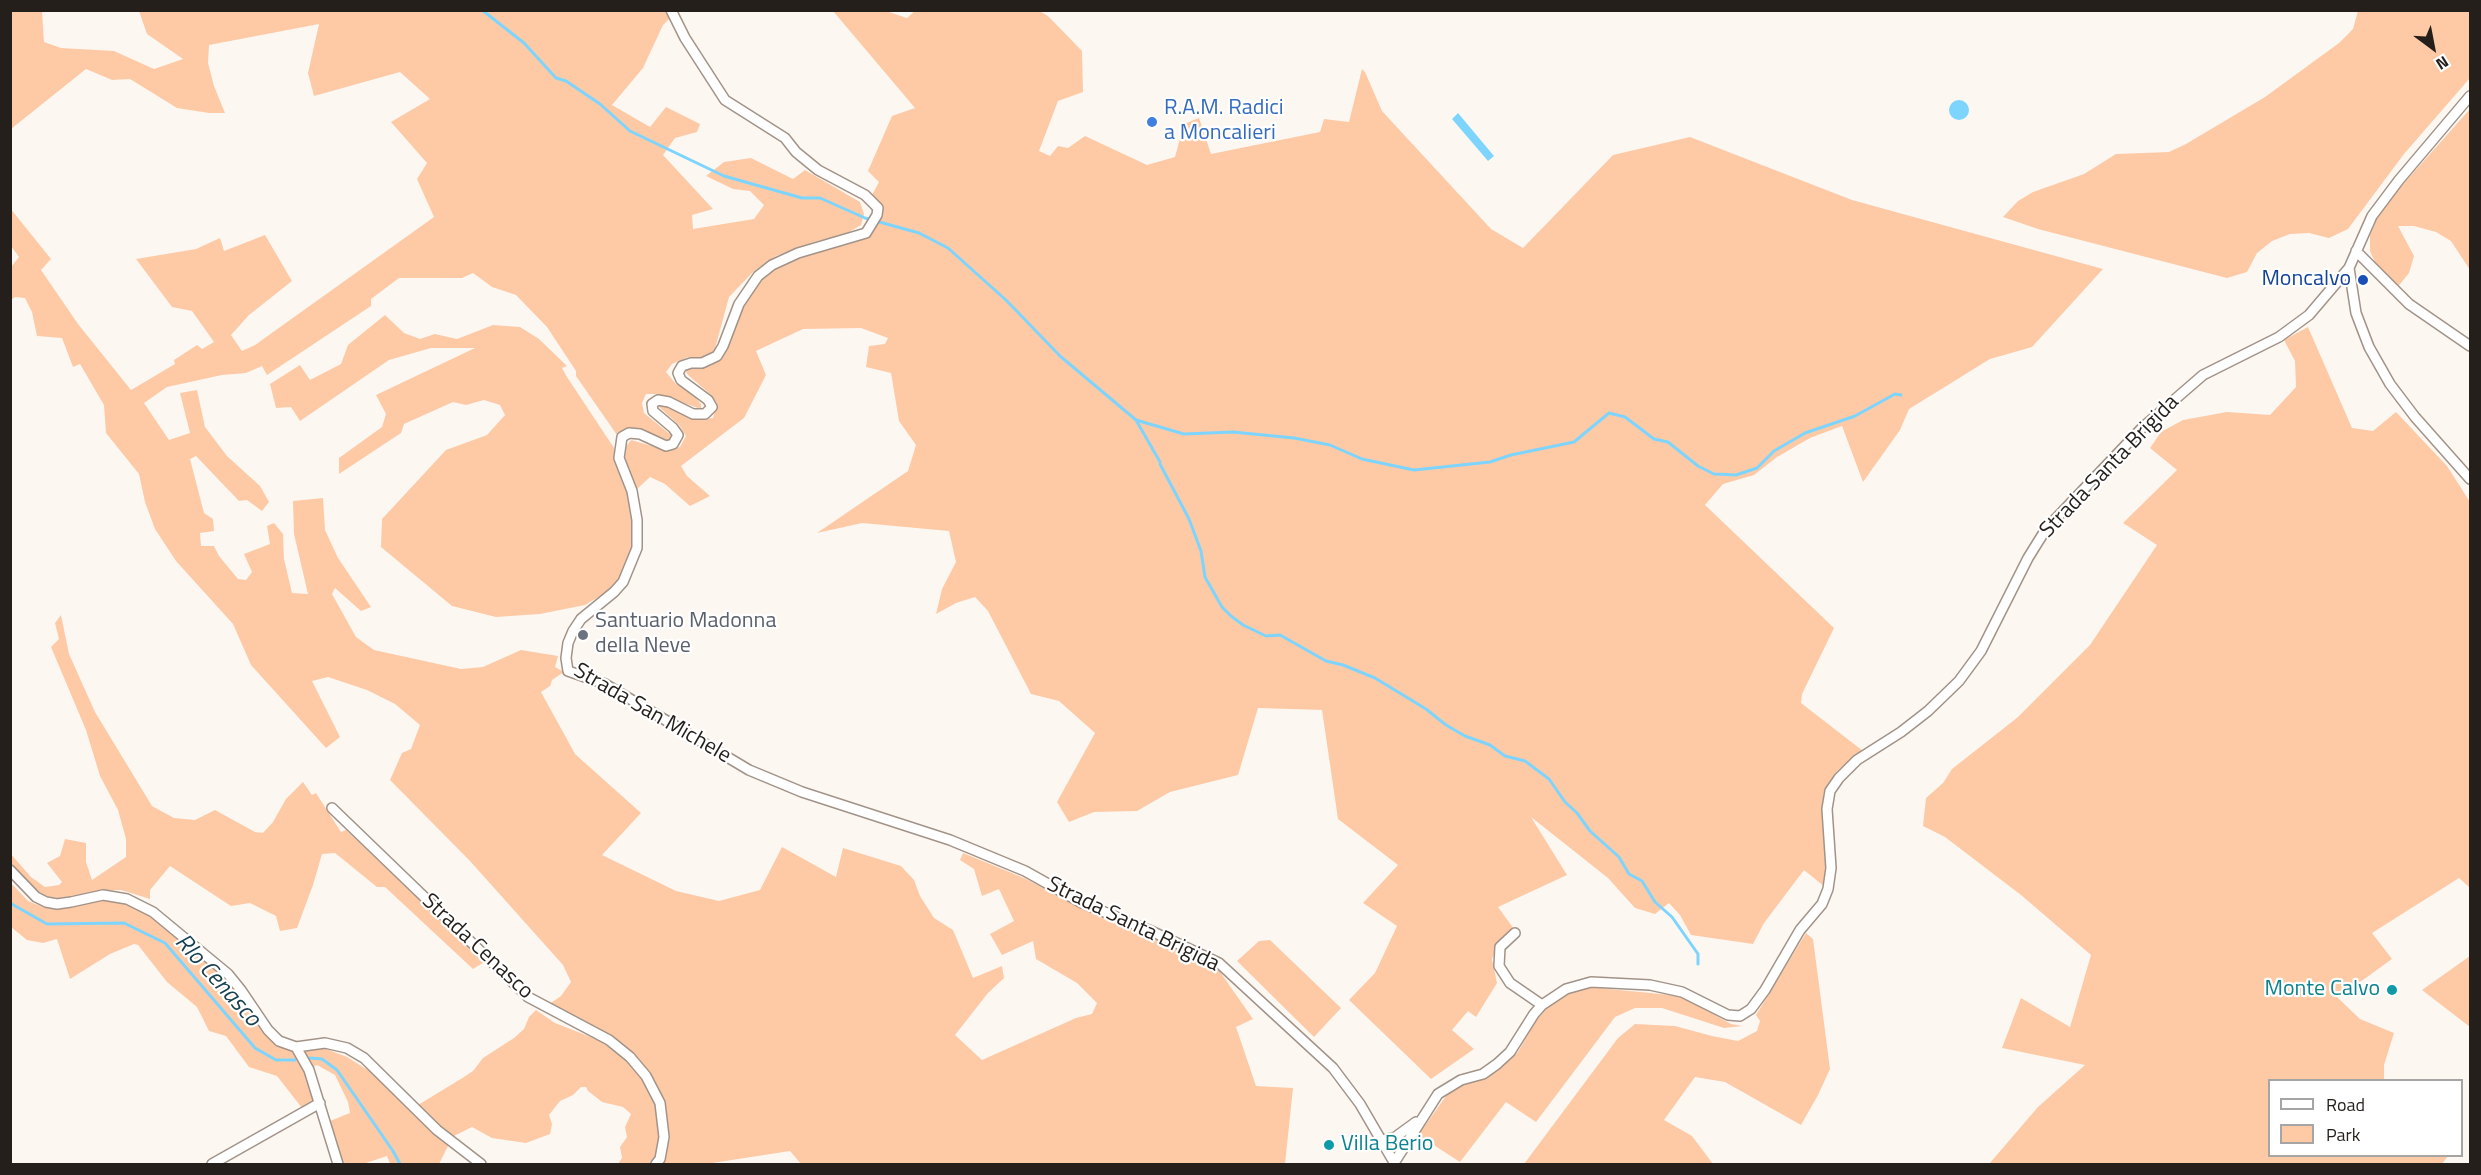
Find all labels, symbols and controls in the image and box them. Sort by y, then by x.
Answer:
north arrow [2403,18,2463,78]
text: N [2431,50,2454,76]
place label: R.A.M. Radici a Moncalieri [1164,96,1284,148]
marker: R.A.M. Radici a Moncalieri [1145,115,1159,129]
place label: Moncalvo [2262,267,2351,293]
marker: Moncalvo [2356,273,2370,287]
street label: Strada Santa Brigida [2035,390,2185,544]
place label: Santuario Madonna della Neve [595,609,776,660]
marker: Santuario Madonna della Neve [576,628,590,642]
street label: Strada San Michele [569,658,735,770]
street label: Strada Santa Brigida [1042,872,1224,978]
street label: Strada Cenasco [416,889,538,1005]
water label: RIo Cenasco [168,929,266,1033]
place label: Monte Calvo [2265,977,2380,1003]
marker: Monte Calvo [2385,983,2399,997]
legend [2268,1079,2463,1157]
text: Road [2326,1091,2365,1118]
text: Park [2326,1121,2360,1148]
place label: Villa Berio [1341,1132,1433,1158]
marker: Villa Berio [1322,1138,1336,1152]

